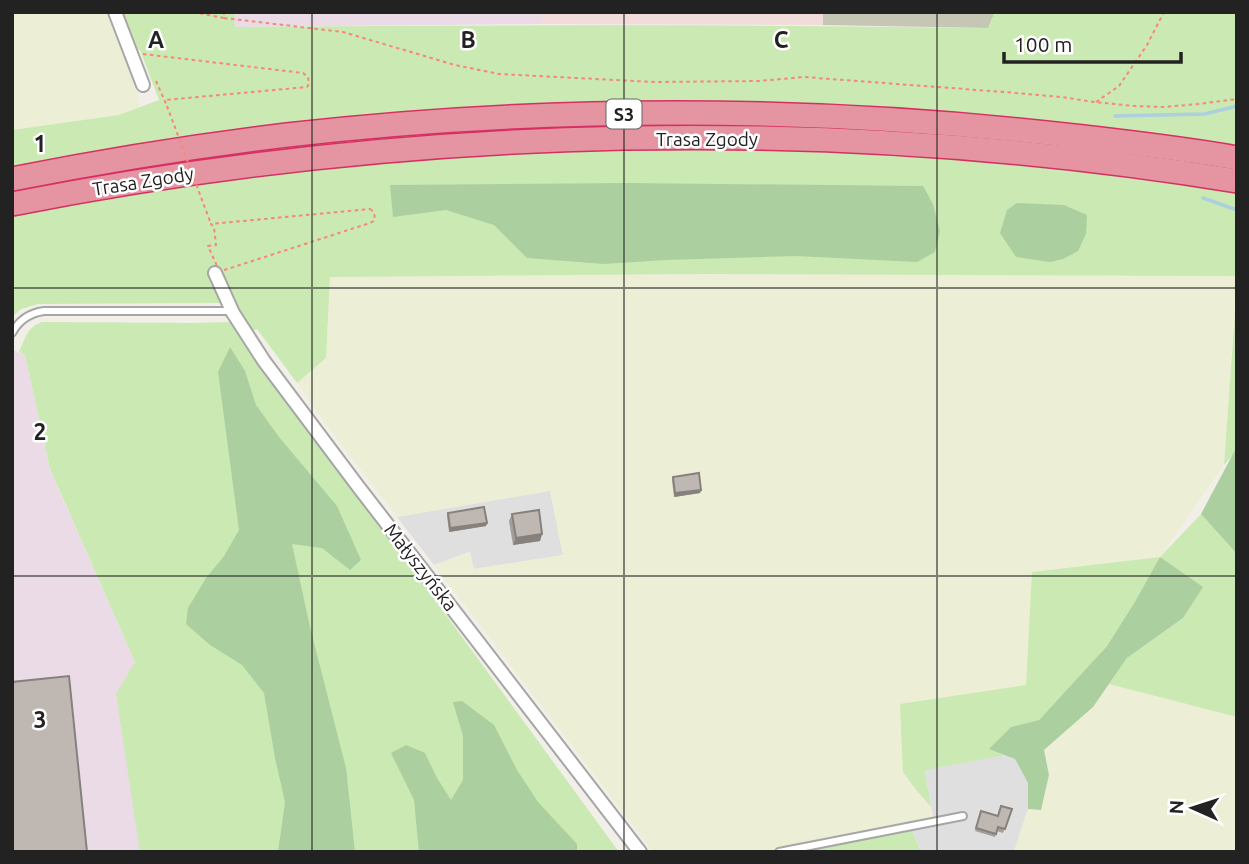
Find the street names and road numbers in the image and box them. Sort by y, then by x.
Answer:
road number: S3 [606,100,642,128]
street label: Trasa Zgody [656,128,758,150]
street label: Trasa Zgody [91,162,195,200]
street label: Małyszyńska [380,519,462,615]

